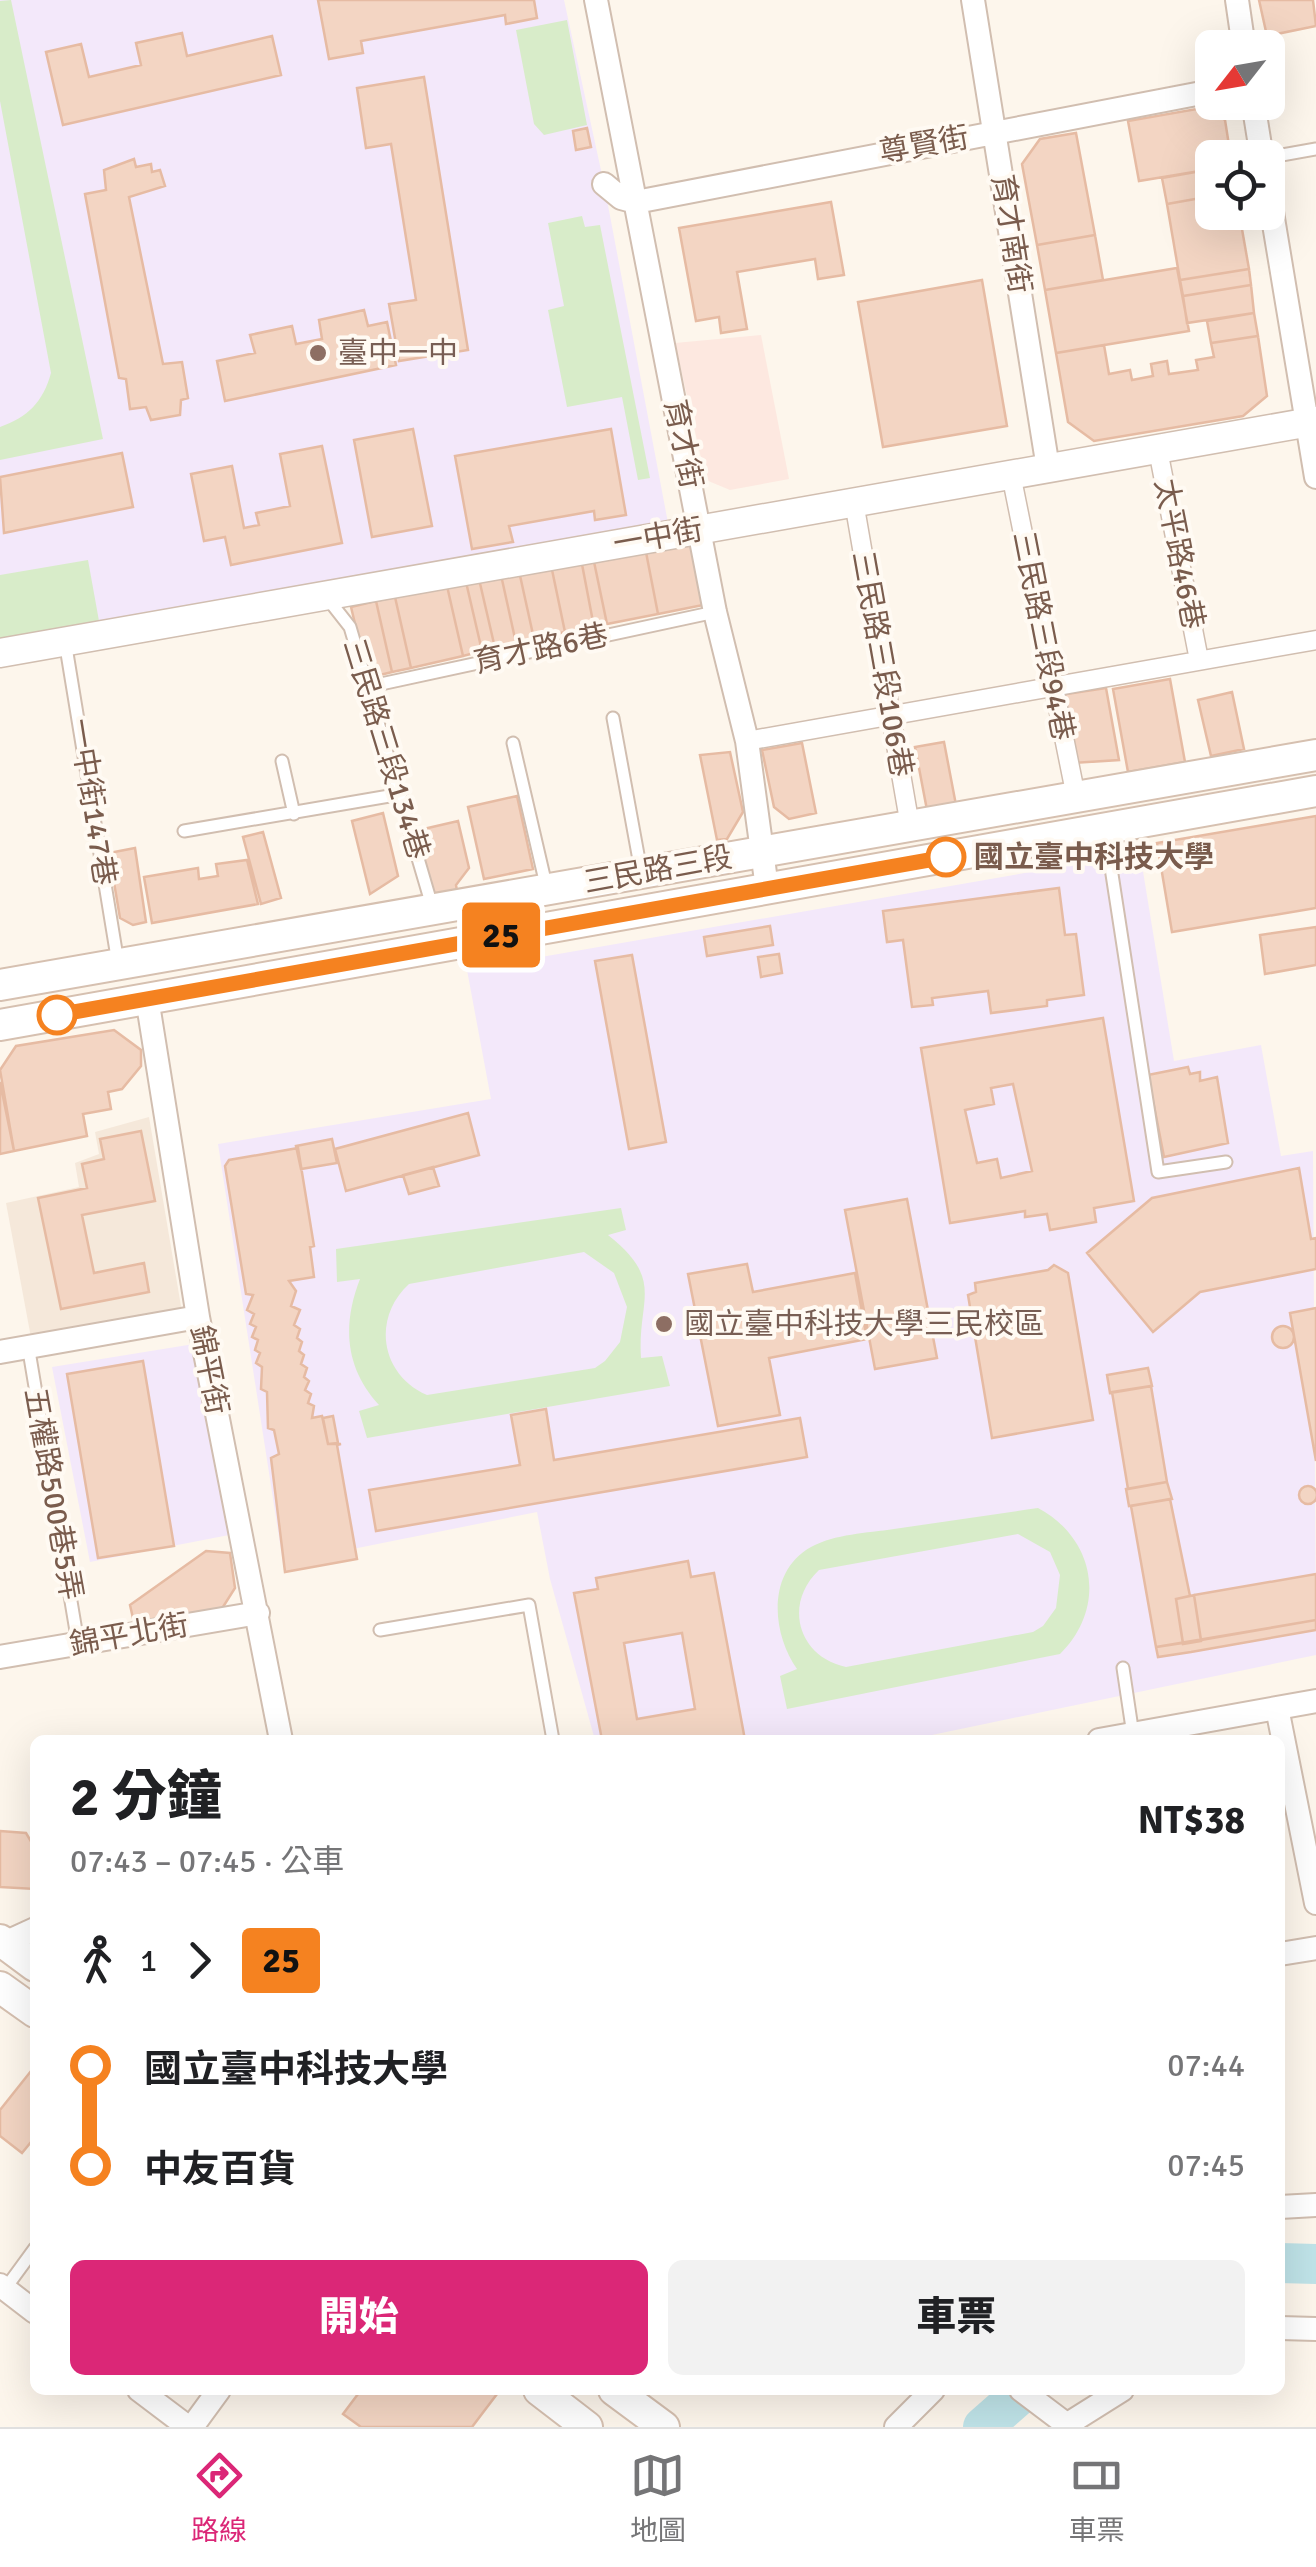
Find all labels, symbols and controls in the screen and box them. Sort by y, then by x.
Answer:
north arrow [1195,30,1285,120]
map controls [1195,30,1285,230]
street label: 尊賢街 [876,119,972,171]
button: locate [1195,140,1285,230]
street label: 育才南街 [983,172,1039,296]
place label: 臺中一中 [338,335,458,372]
marker: 臺中一中 [307,342,329,364]
street label: 育才街 [656,396,710,492]
street label: 太平路46巷 [1146,476,1212,632]
street label: 一中街 [610,511,706,563]
street label: 三民路三段94巷 [1005,528,1081,744]
street label: 三民路三段106巷 [844,548,920,780]
street label: 育才路6巷 [471,617,611,681]
street label: 三民路三段134巷 [335,634,437,864]
street label: 一中街147巷 [61,716,123,888]
marker: 國立臺中科技大學 [927,838,965,876]
street label: 三民路三段 [581,839,735,901]
place label: 國立臺中科技大學 [974,839,1214,876]
line badge: 25 [456,902,546,968]
text: 25 [482,914,520,957]
unlabelled marker [38,996,76,1034]
place label: 國立臺中科技大學三民校區 [684,1306,1044,1343]
marker: 國立臺中科技大學三民校區 [653,1313,675,1335]
street label: 錦平街 [182,1322,236,1418]
street label: 五權路500巷5弄 [16,1385,90,1603]
street label: 錦平北街 [67,1606,191,1664]
text: 2 分鐘 [70,1763,222,1831]
text: NT$38 [1138,1797,1245,1844]
text: 07:43 – 07:45 · 公車 [70,1842,344,1881]
icon: walk [70,1933,125,1988]
icon: forward [172,1933,227,1988]
text: 25 [262,1939,300,1982]
text: 1 [140,1941,157,1980]
text: 國立臺中科技大學 [144,2046,448,2093]
text: 07:44 [1167,2046,1245,2085]
text: 中友百貨 [144,2146,296,2193]
text: 07:45 [1167,2146,1245,2185]
button: 開始 [70,2260,648,2375]
button: 車票 [668,2260,1245,2375]
tab: 路線 [191,2448,247,2548]
tab: 地圖 [630,2448,686,2548]
tab: 車票 [1069,2448,1125,2548]

